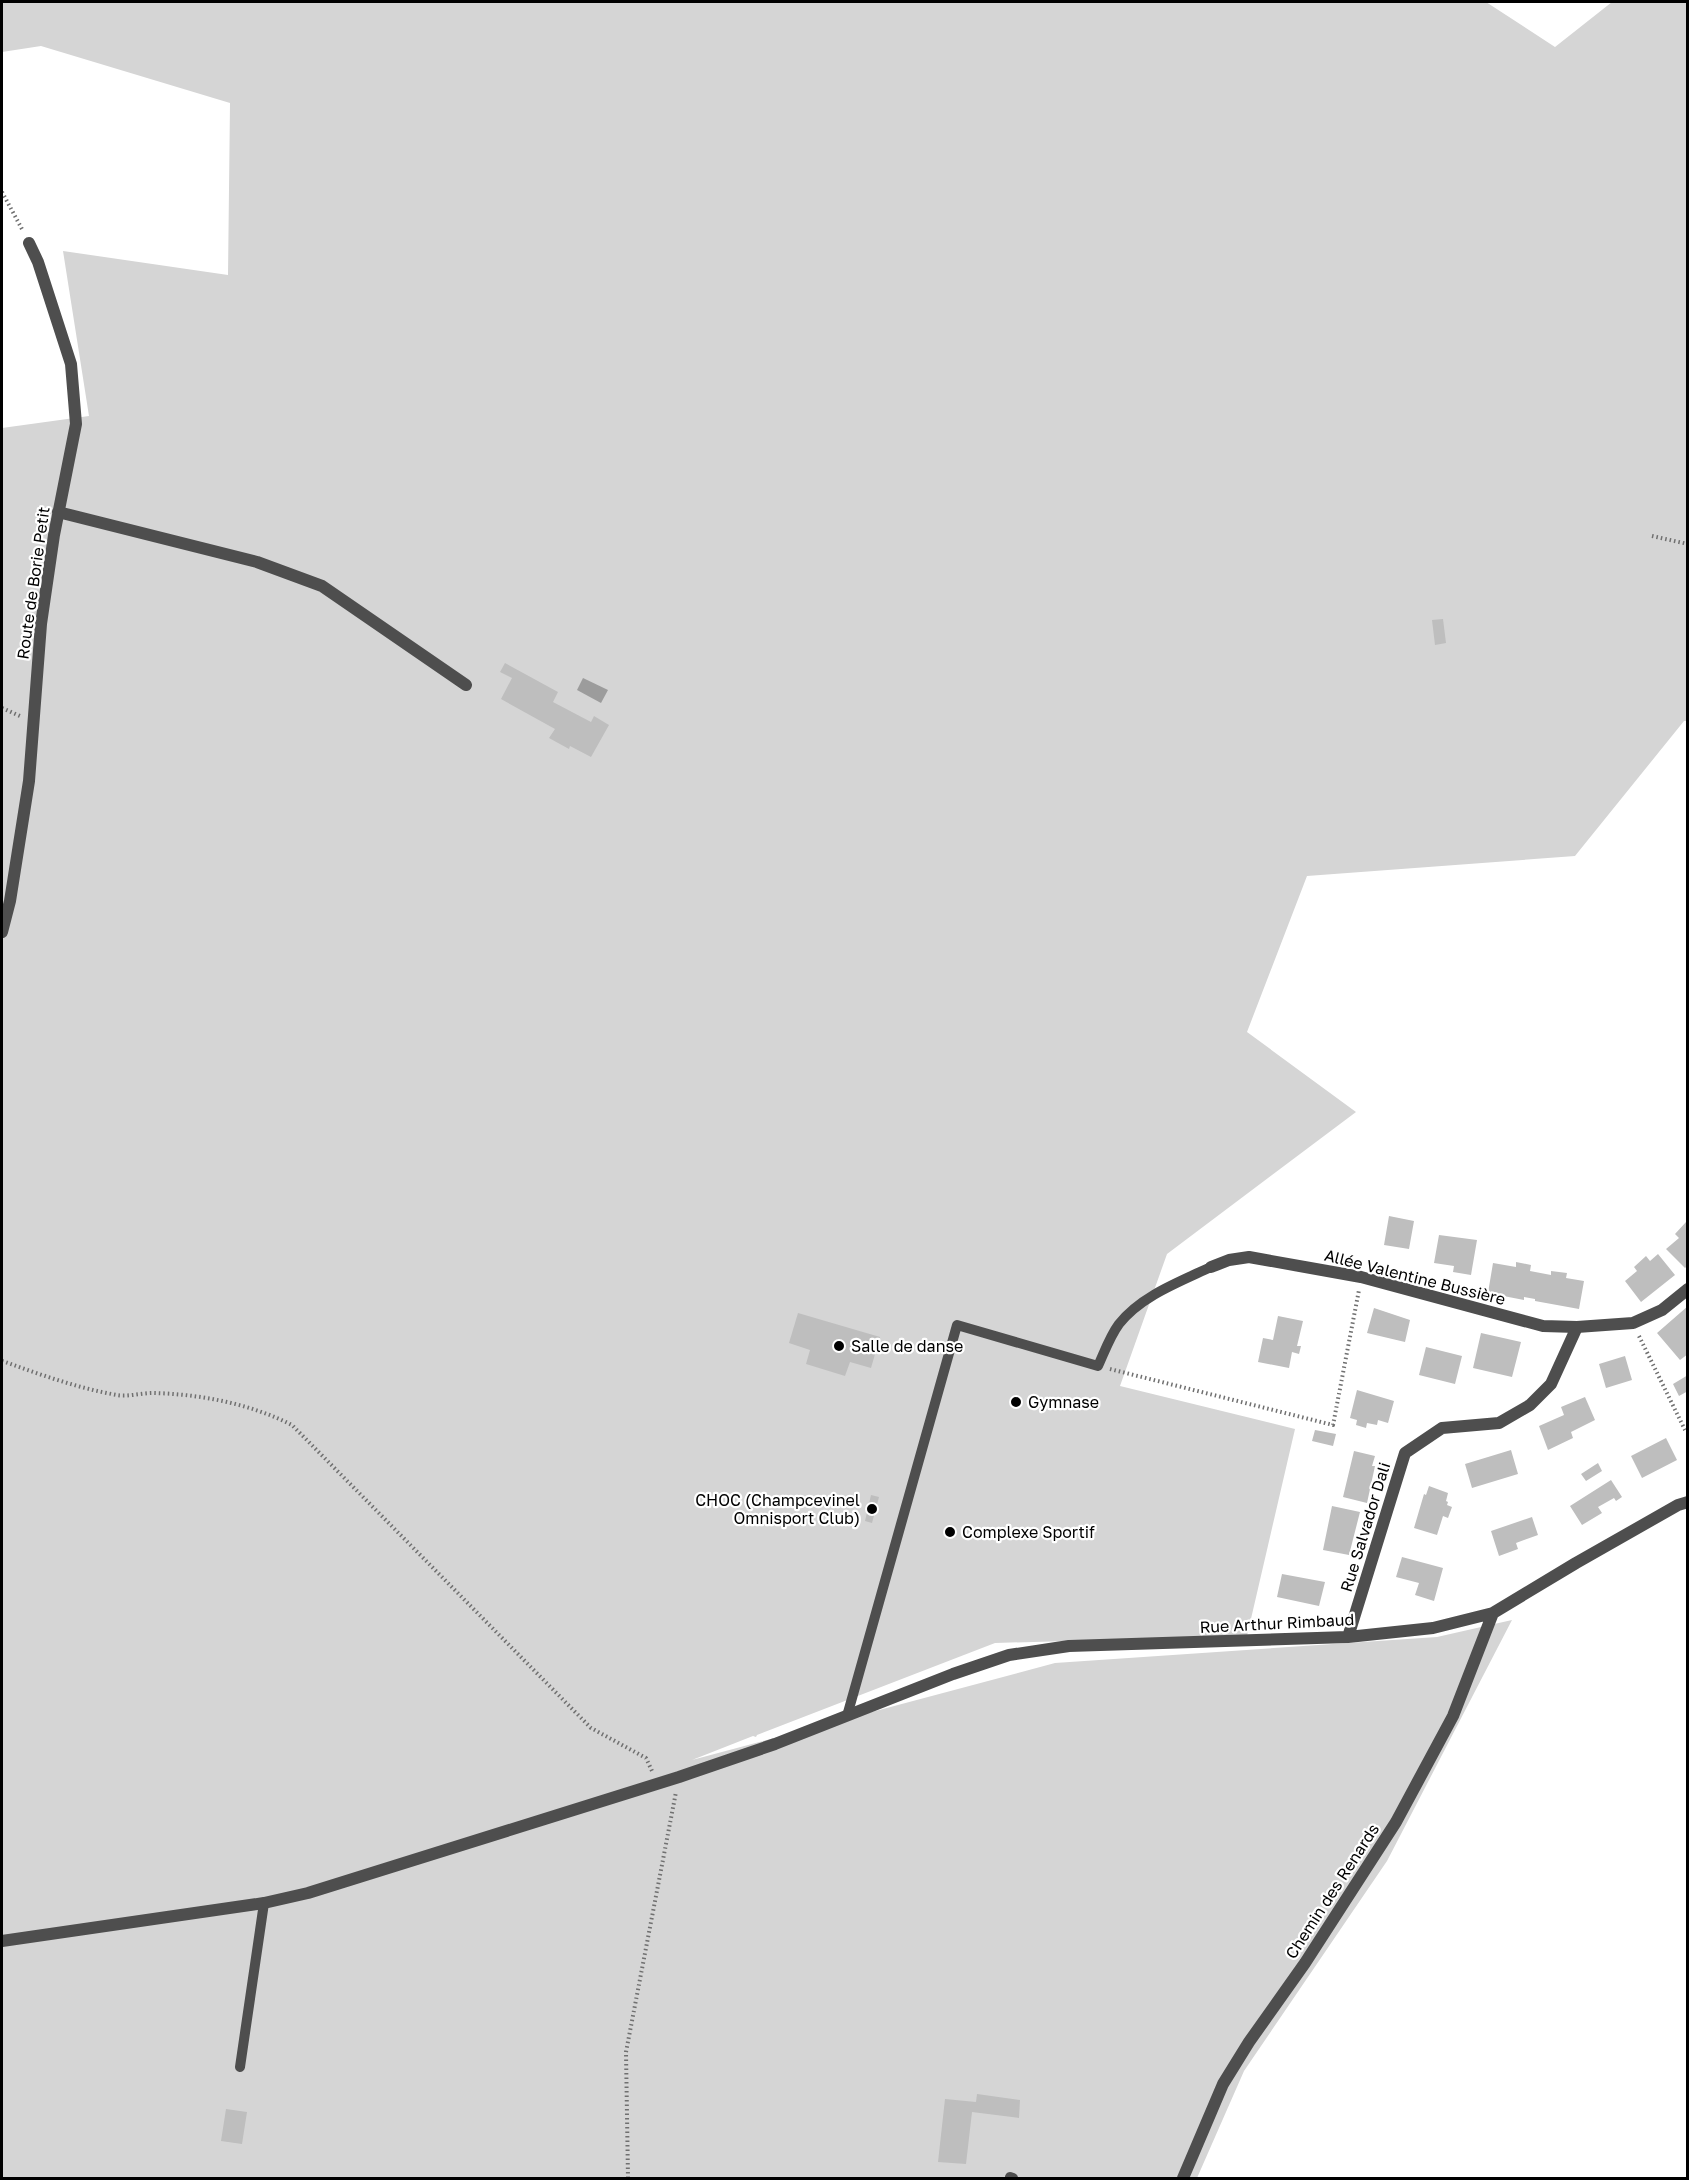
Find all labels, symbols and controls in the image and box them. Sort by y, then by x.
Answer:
street label: Route de Borie Petit [12,506,54,660]
street label: Allée Valentine Bussière [1322,1245,1508,1309]
place label: Salle de danse [851,1336,963,1356]
marker: Salle de danse [832,1339,846,1353]
place label: Gymnase [1028,1392,1099,1412]
marker: Gymnase [1009,1395,1023,1409]
street label: Rue Salvador Dali [1336,1460,1394,1594]
place label: CHOC (Champcevinel Omnisport Club) [695,1490,860,1528]
marker: CHOC (Champcevinel Omnisport Club) [865,1502,879,1516]
place label: Complexe Sportif [962,1522,1095,1542]
marker: Complexe Sportif [943,1525,957,1539]
street label: Rue Arthur Rimbaud [1199,1609,1355,1637]
street label: Chemin des Renards [1281,1820,1383,1962]

